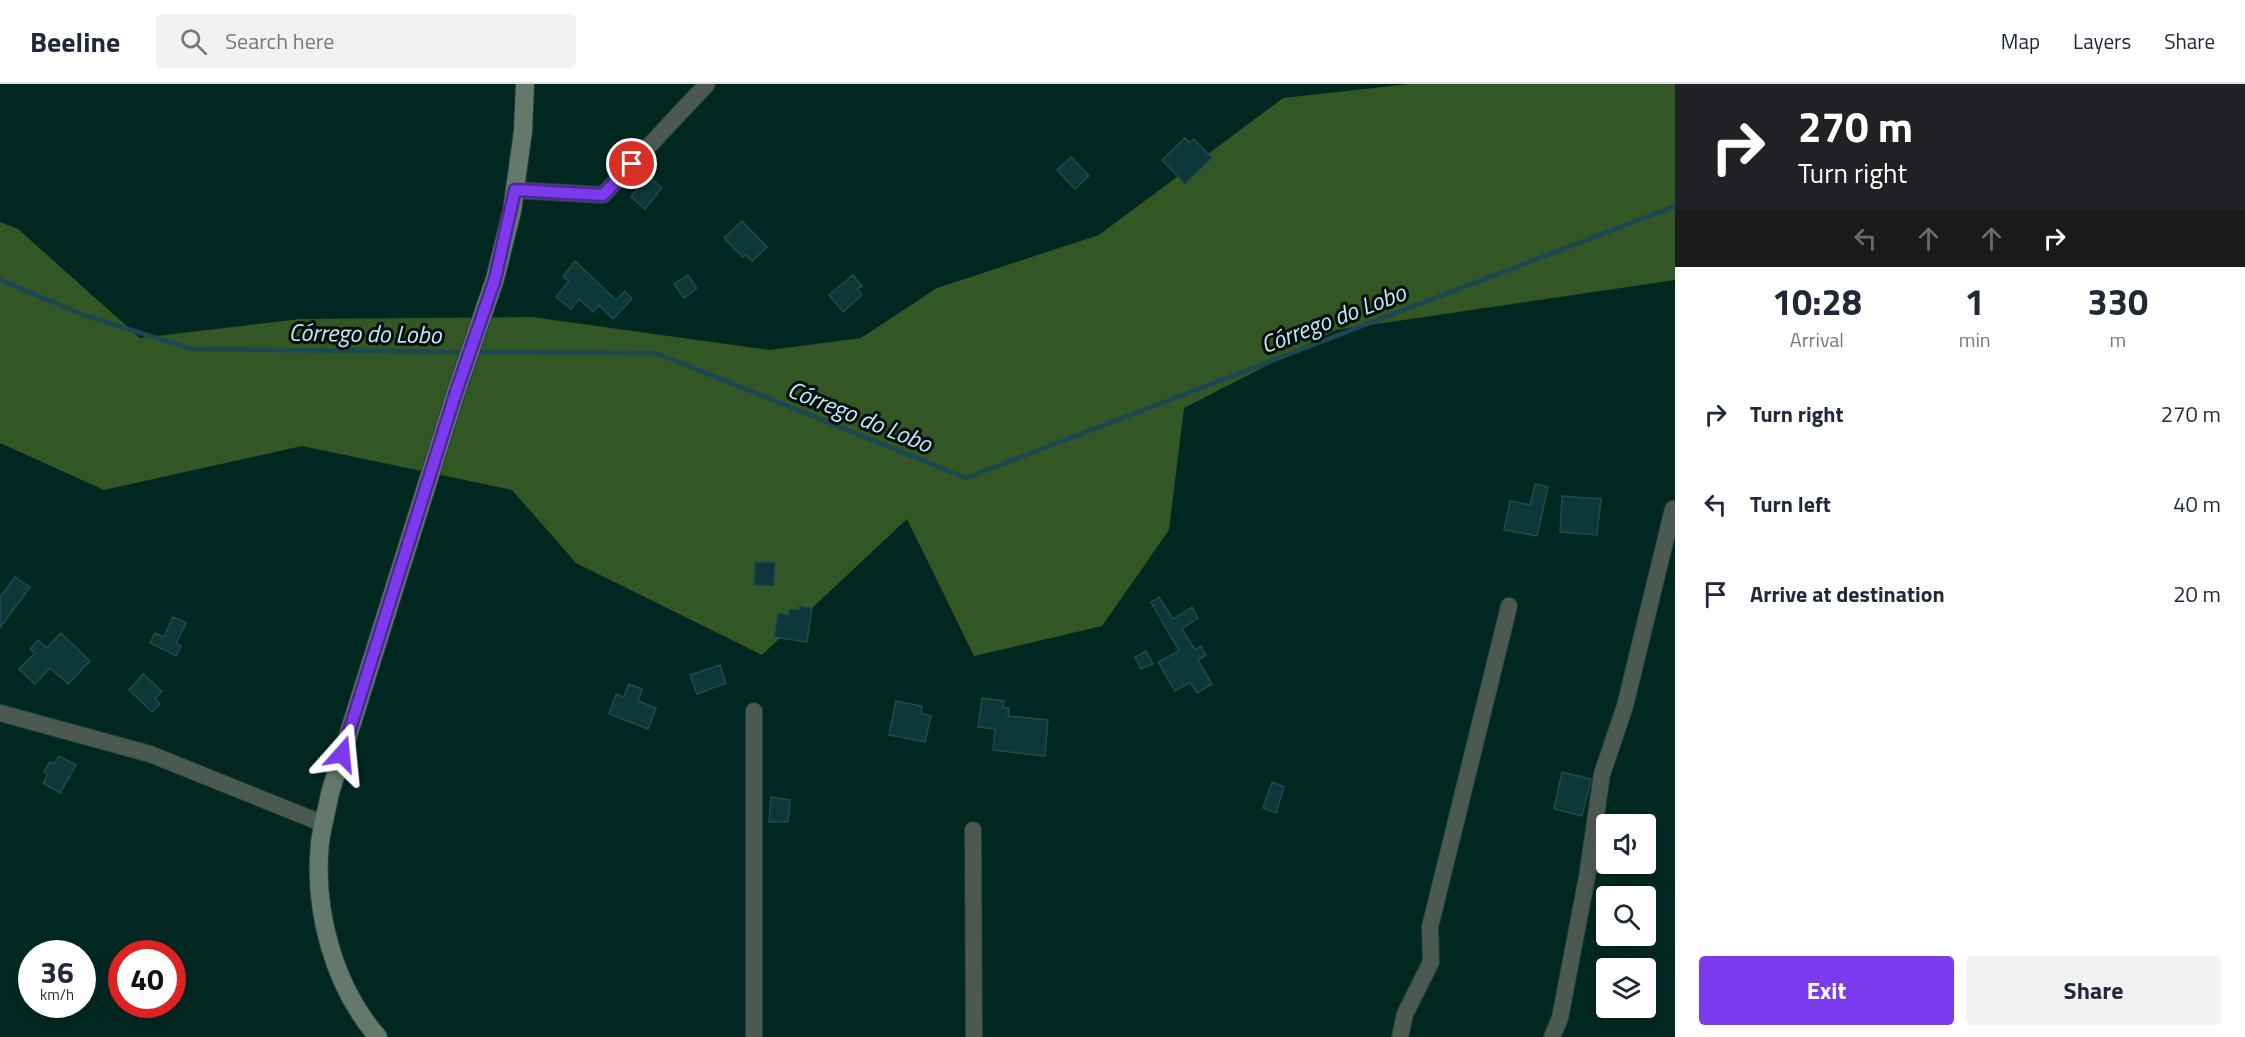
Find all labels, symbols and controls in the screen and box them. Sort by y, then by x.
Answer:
search box [156,14,576,68]
text: Beeline [30,20,120,63]
text: Search here [225,24,334,58]
icon: search [177,25,210,58]
text: Map [2001,25,2040,57]
text: Layers [2073,25,2131,57]
text: Share [2164,25,2215,57]
text: 270 m [1798,94,1913,158]
icon: right [1699,108,1777,186]
pin [606,138,657,189]
icon: arrive [615,147,648,180]
text: Turn right [1798,152,1907,193]
icon: left [1849,222,1882,255]
icon: ahead [1912,222,1945,255]
icon: ahead [1975,222,2008,255]
icon: right [2038,222,2071,255]
water label: Córrego do Lobo [1255,273,1412,362]
text: 10:28 [1772,274,1862,329]
text: 1 [1965,274,1985,329]
text: 330 [2088,274,2148,329]
water label: Córrego do Lobo [288,314,443,352]
text: Arrival [1790,324,1844,355]
text: min [1959,324,1991,355]
text: m [2109,324,2126,355]
water label: Córrego do Lobo [782,371,939,462]
text: Turn right [1750,397,1844,431]
text: 270 m [2161,397,2221,431]
icon: right [1699,398,1732,431]
text: Turn left [1750,487,1831,521]
text: 40 m [2173,487,2221,521]
icon: left [1699,488,1732,521]
text: Arrive at destination [1750,577,1945,611]
text: 20 m [2173,577,2221,611]
icon: arrive [1699,578,1732,611]
position arrow [310,722,374,786]
map controls [1596,814,1656,1018]
button: sound [1596,814,1656,874]
button: search [1596,886,1656,946]
speed limit sign: 40 [108,940,186,1018]
text: 36 [40,949,74,995]
button: Exit [1699,956,1954,1025]
button: Share [1966,956,2221,1025]
button: layers [1596,958,1656,1018]
text: km/h [40,983,74,1006]

